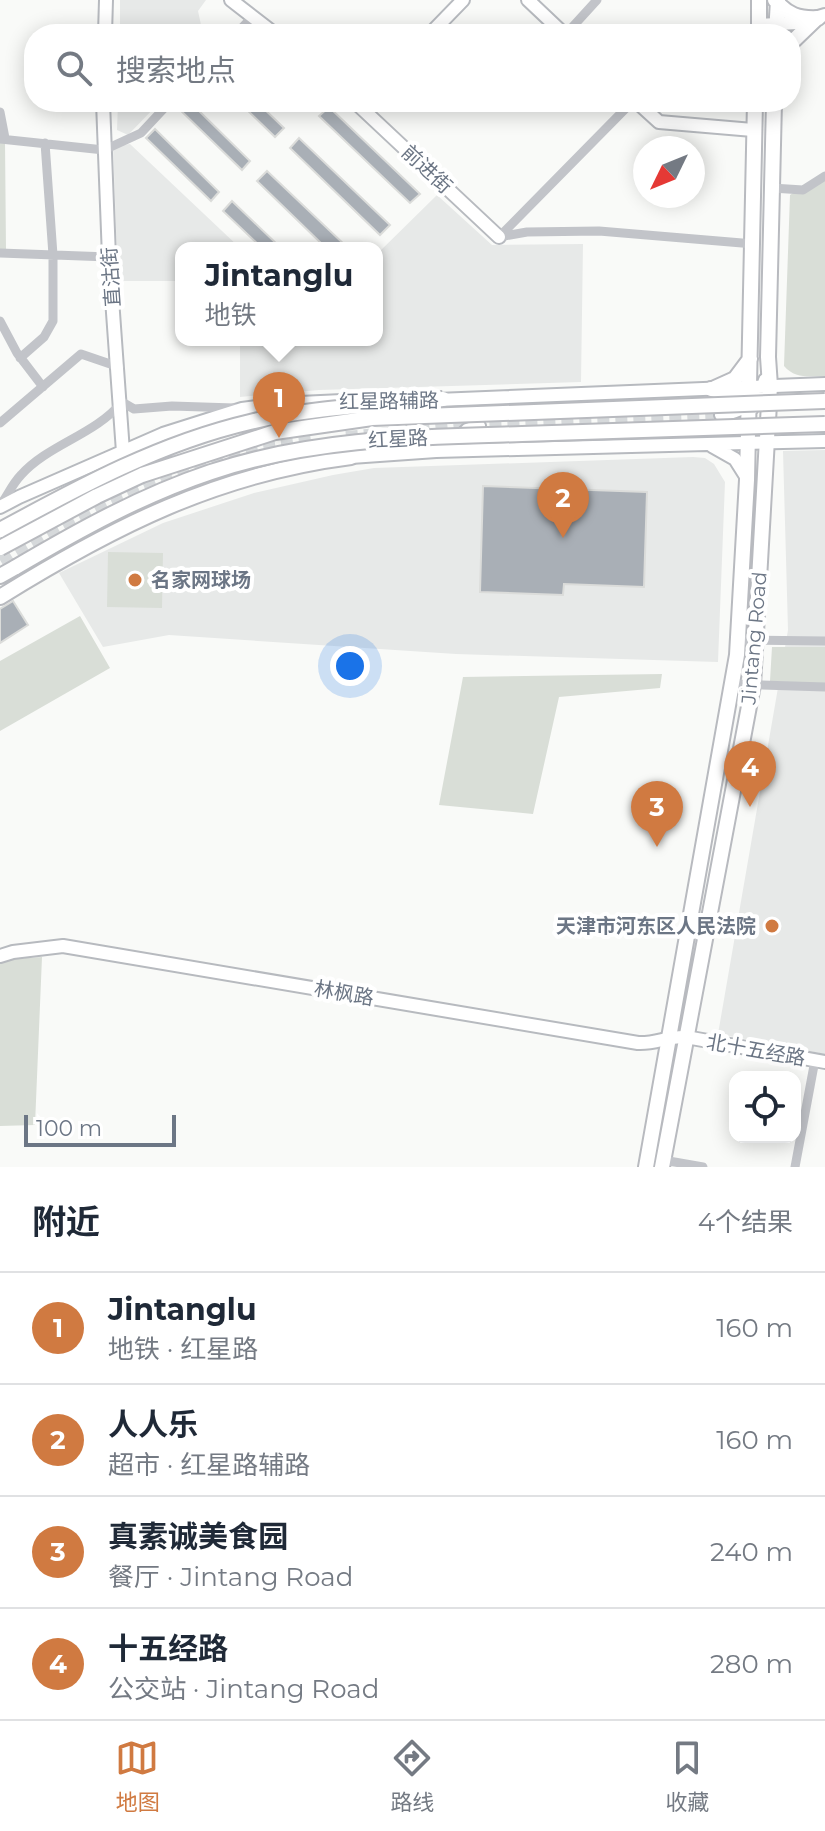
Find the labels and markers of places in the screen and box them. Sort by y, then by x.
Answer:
pin: 1 [253,372,305,438]
pin: 2 [537,472,589,538]
place label: 名家网球场 [151,568,251,592]
marker: 名家网球场 [126,571,144,589]
pin: 4 [724,741,776,807]
pin: 3 [631,781,683,847]
place label: 天津市河东区人民法院 [556,914,756,938]
marker: 天津市河东区人民法院 [763,917,781,935]

